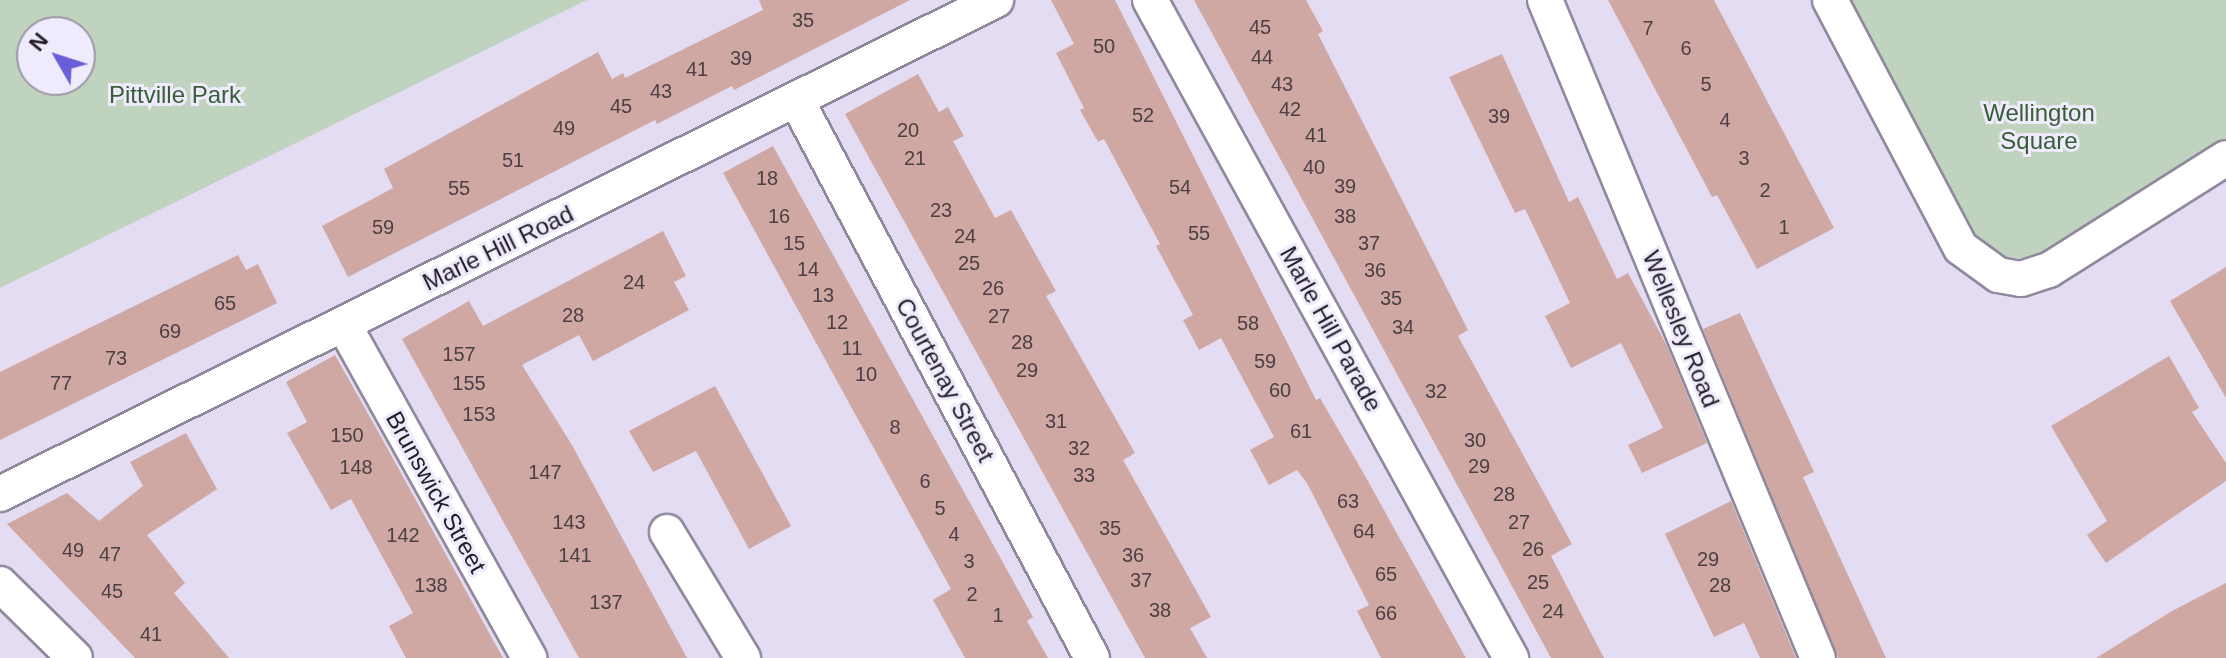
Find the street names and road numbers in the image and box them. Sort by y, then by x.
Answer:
street label: Marle Hill Road [418,199,578,297]
street label: Marle Hill Parade [1274,242,1388,416]
street label: Wellesley Road [1636,247,1726,411]
street label: Courtenay Street [890,293,1000,467]
street label: Brunswick Street [380,406,492,578]

